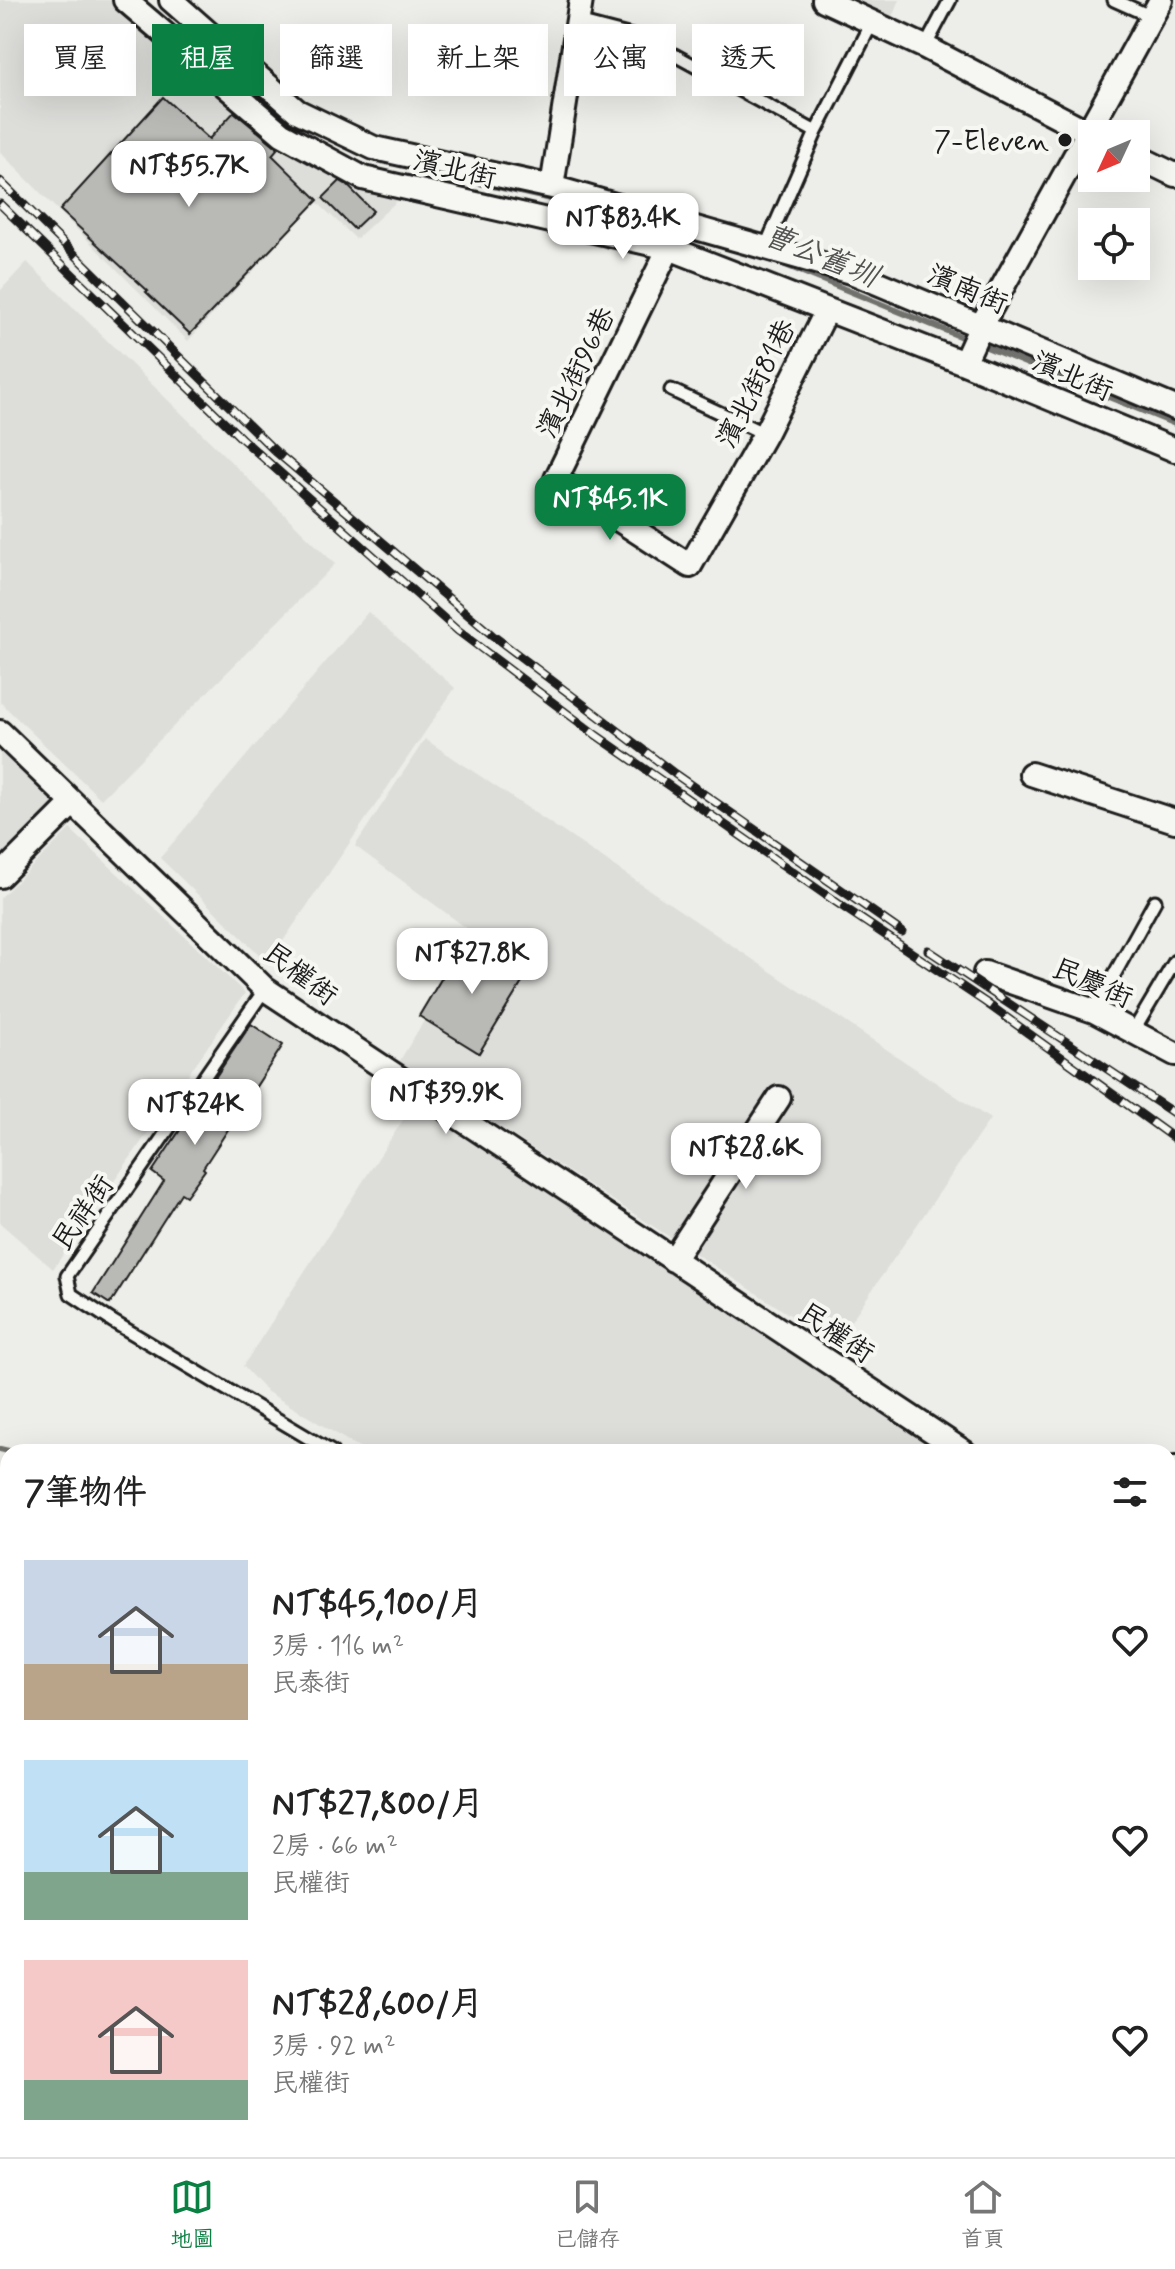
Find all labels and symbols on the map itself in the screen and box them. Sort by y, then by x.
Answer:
north arrow [1078,120,1150,192]
place label: 7-Eleven [934,124,1049,161]
marker: 7-Eleven [1056,131,1074,149]
pin: NT$55.7K [106,141,272,209]
street label: 濱北街 [409,143,500,198]
pin: NT$83.4K [540,193,706,261]
water label: 曹公舊圳 [758,216,886,298]
street label: 濱南街 [921,257,1013,324]
street label: 濱北街96巷 [530,301,625,445]
street label: 濱北街81巷 [709,313,806,455]
street label: 濱北街 [1026,344,1118,411]
pin: NT$45.1K [527,474,693,542]
pin: NT$27.8K [389,928,555,996]
street label: 民權街 [255,935,344,1015]
street label: 民慶街 [1046,951,1138,1018]
pin: NT$39.9K [363,1068,529,1136]
pin: NT$24K [130,1079,260,1147]
pin: NT$28.6K [663,1123,829,1191]
street label: 民祥街 [45,1168,123,1258]
street label: 民權街 [790,1295,881,1373]

